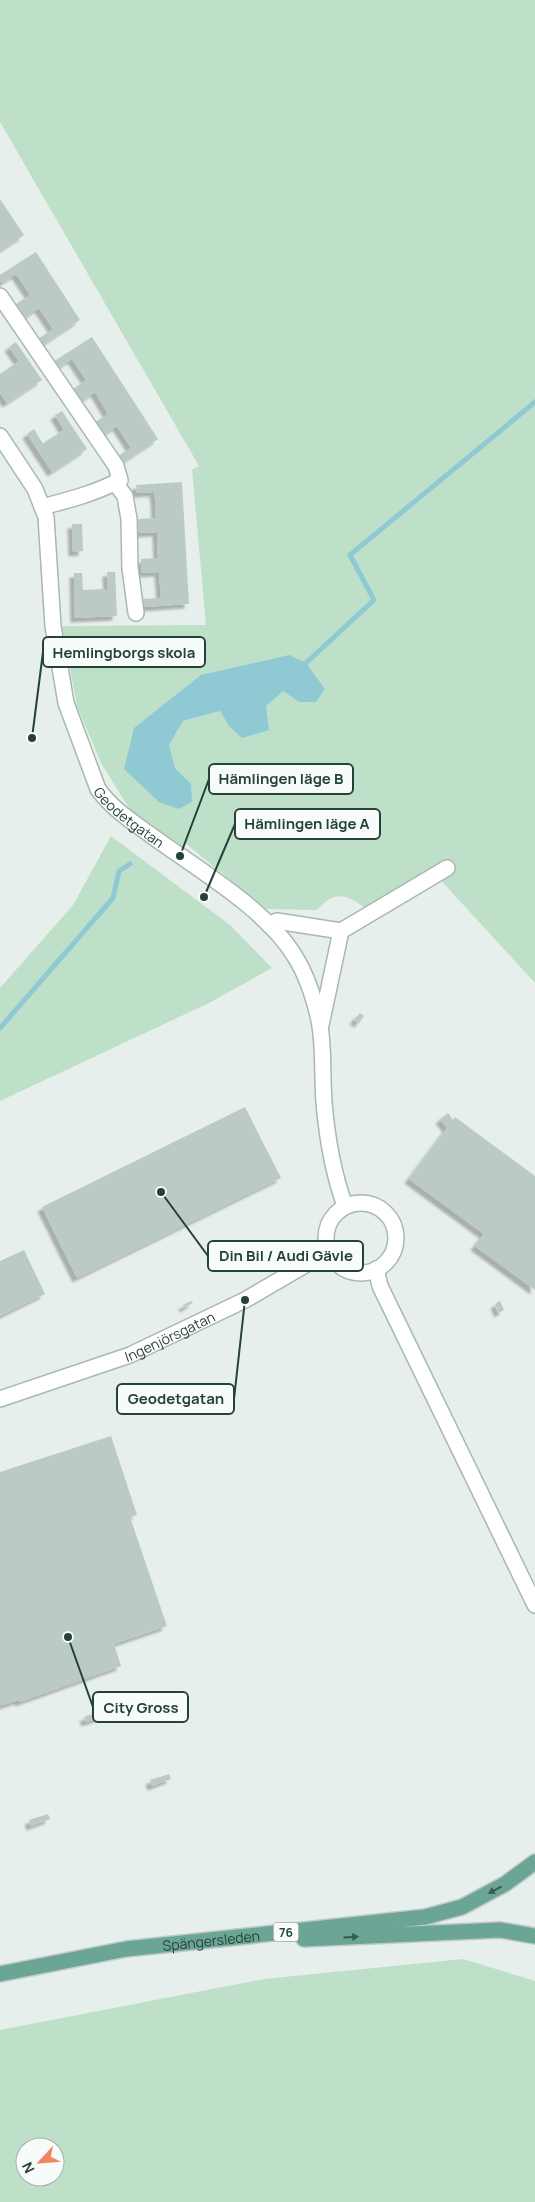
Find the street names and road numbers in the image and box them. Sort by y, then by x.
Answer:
street label: Geodetgatan [90,783,168,851]
street label: Ingenjörsgatan [122,1306,218,1366]
road number: 76 [274,1922,298,1941]
street label: Spängersleden [161,1925,261,1955]

